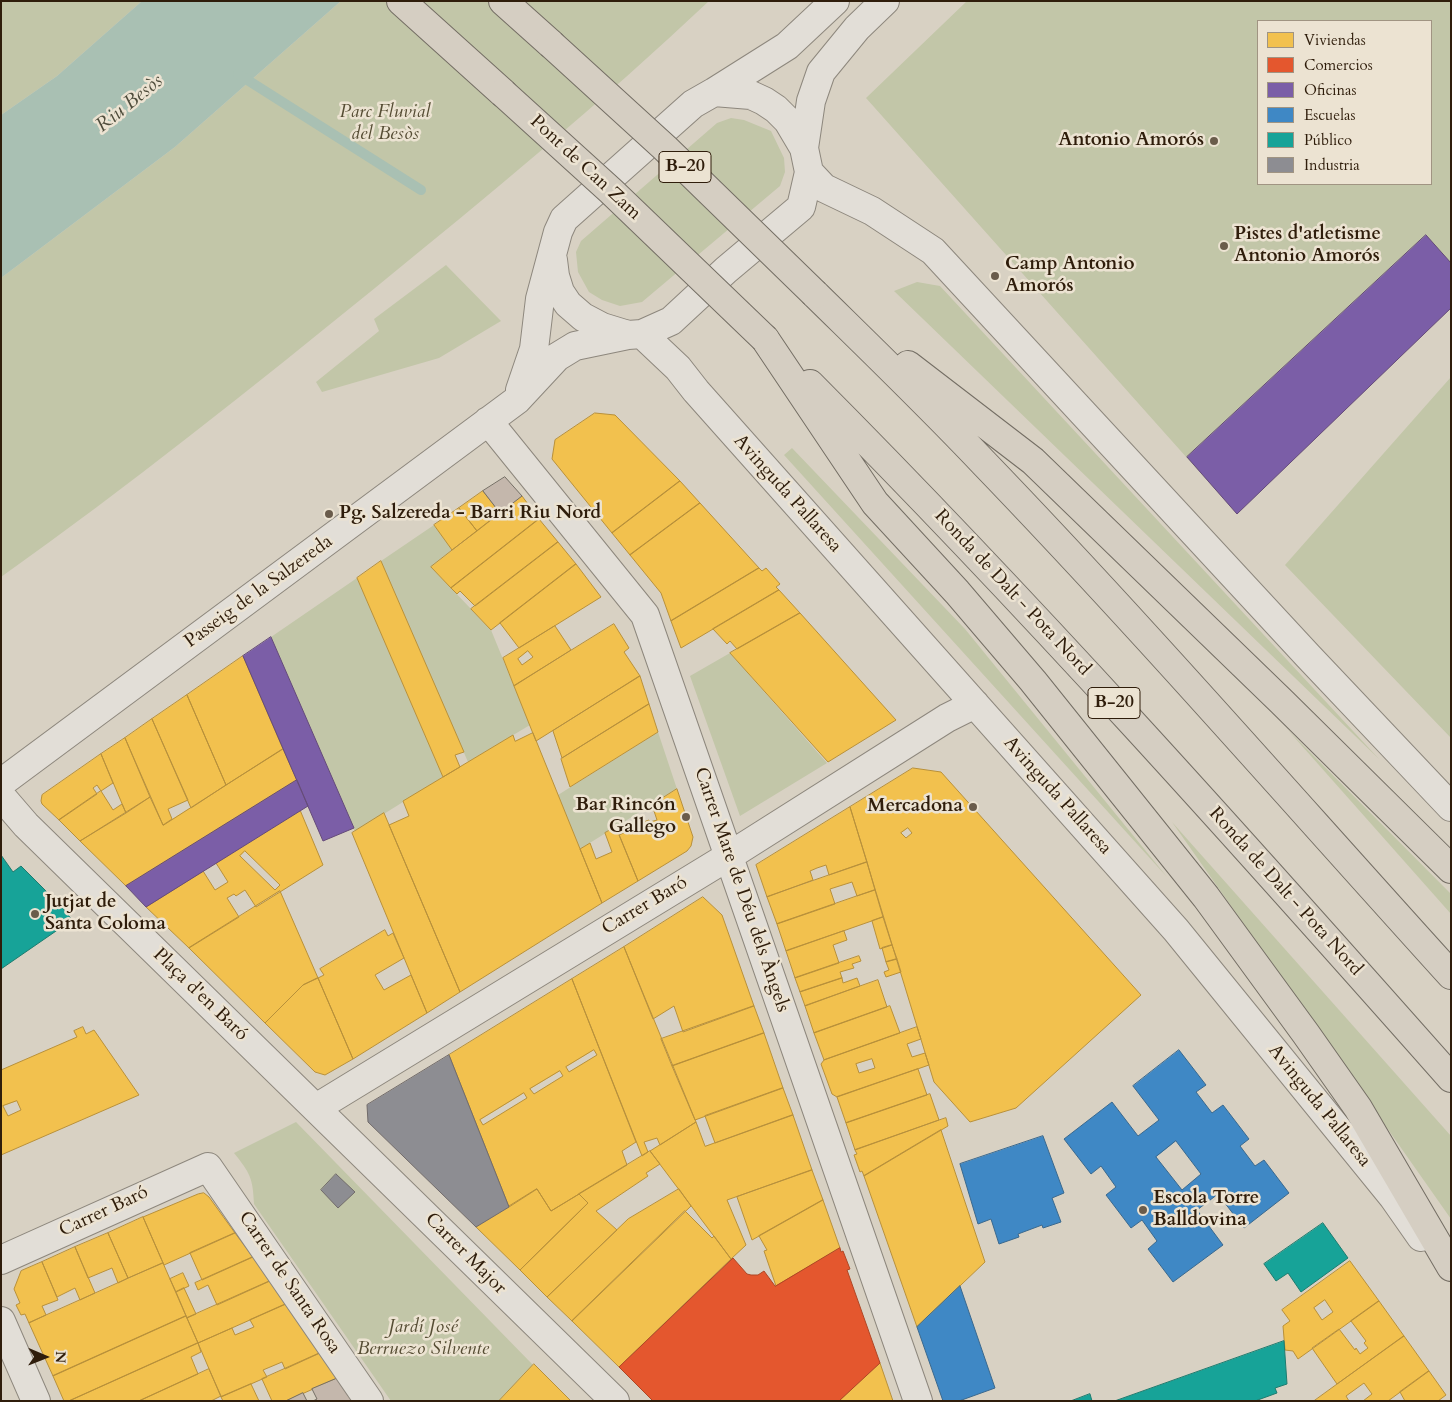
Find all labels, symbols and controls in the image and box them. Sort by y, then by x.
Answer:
legend [1257,20,1432,185]
text: Viviendas [1304,30,1366,50]
text: Comercios [1304,55,1373,75]
water label: Riu Besòs [92,70,168,138]
text: Oficinas [1304,80,1357,100]
park label: Parc Fluvial del Besòs [340,102,430,146]
text: Escuelas [1304,105,1355,125]
street label: Pont de Can Zam [525,111,645,225]
place label: Antonio Amorós [1058,130,1204,152]
text: Público [1304,130,1352,150]
marker: Antonio Amorós [1208,135,1220,147]
road number: B-20 [659,152,711,182]
text: Industria [1304,155,1360,175]
place label: Pistes d'atletisme Antonio Amorós [1234,224,1381,268]
marker: Pistes d'atletisme Antonio Amorós [1218,240,1230,252]
place label: Camp Antonio Amorós [1005,254,1135,298]
marker: Camp Antonio Amorós [989,270,1001,282]
street label: Avinguda Pallaresa [728,430,846,558]
place label: Pg. Salzereda - Barri Riu Nord [339,503,601,525]
street label: Ronda de Dalt - Pota Nord [929,505,1095,681]
marker: Pg. Salzereda - Barri Riu Nord [323,508,335,520]
street label: Passeig de la Salzereda [181,531,337,653]
road number: B-20 [1088,688,1140,718]
street label: Avinguda Pallaresa [998,732,1116,860]
street label: Carrer Mare de Déu dels Àngels [688,765,794,1015]
place label: Bar Rincón Gallego [575,795,676,839]
place label: Mercadona [867,796,963,818]
marker: Mercadona [967,801,979,813]
street label: Ronda de Dalt - Pota Nord [1203,803,1367,981]
marker: Bar Rincón Gallego [680,811,692,823]
street label: Carrer Baró [598,872,692,940]
place label: Jutjat de Santa Coloma [45,892,166,936]
marker: Jutjat de Santa Coloma [29,908,41,920]
street label: Plaça d'en Baró [148,944,252,1046]
street label: Avinguda Pallaresa [1263,1040,1375,1172]
street label: Carrer Baró [56,1181,152,1243]
place label: Escola Torre Balldovina [1153,1188,1259,1232]
marker: Escola Torre Balldovina [1137,1204,1149,1216]
street label: Carrer de Santa Rosa [233,1207,345,1359]
street label: Carrer Major [419,1208,511,1300]
park label: Jardí José Berruezo Silvente [357,1317,489,1361]
north arrow [20,1332,70,1382]
text: N [51,1351,70,1364]

